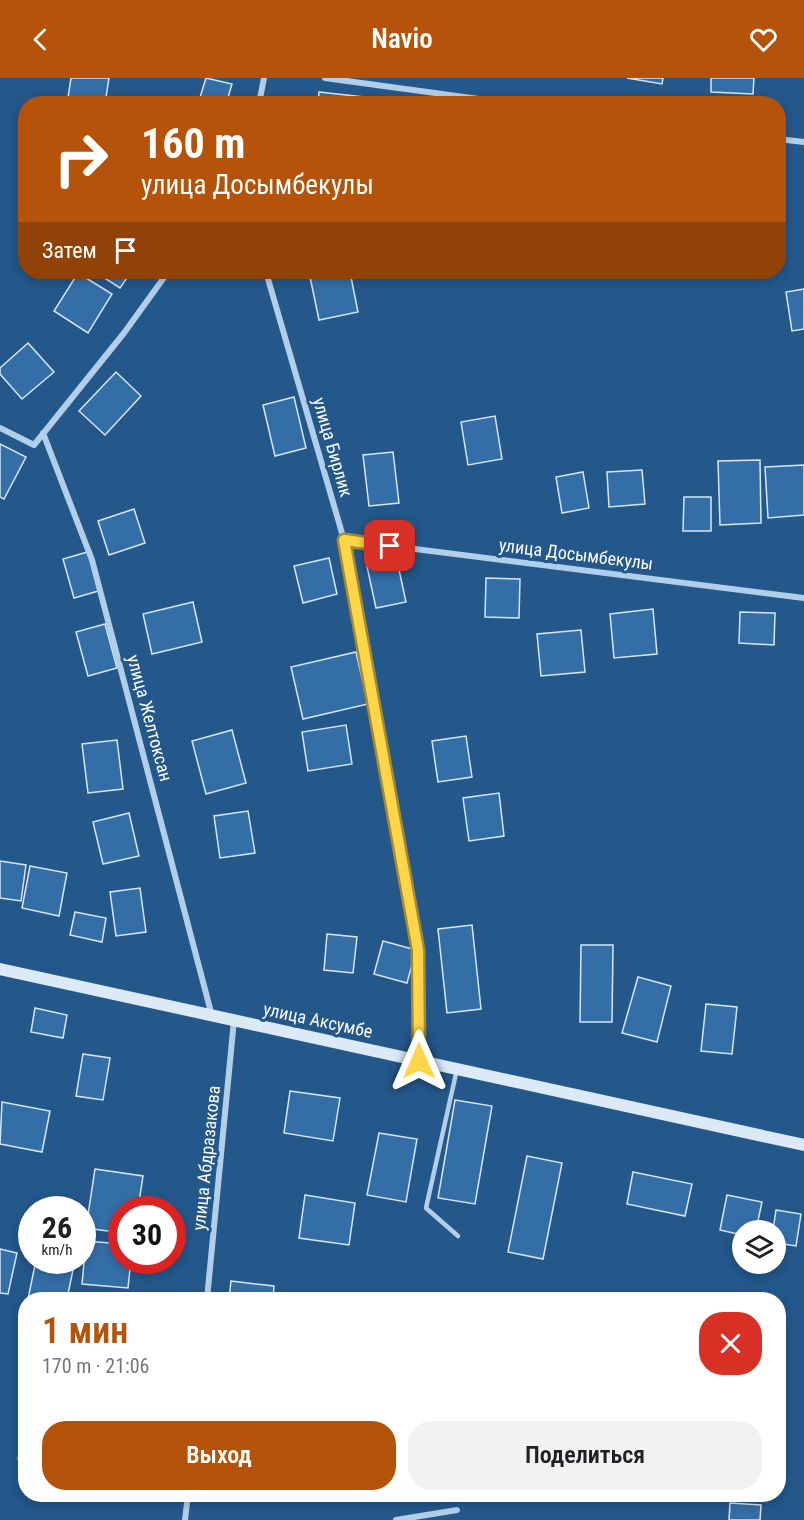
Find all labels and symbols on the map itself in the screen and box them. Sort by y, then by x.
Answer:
street label: улица Бирлик [309,395,357,499]
pin [364,520,415,571]
street label: улица Досымбекулы [498,534,654,574]
street label: улица Желтоксан [123,652,177,784]
street label: улица Аксумбе [261,998,375,1042]
position arrow [387,1029,451,1093]
street label: улица Абдразакова [188,1084,224,1232]
speed limit sign: 30 [108,1196,186,1274]

